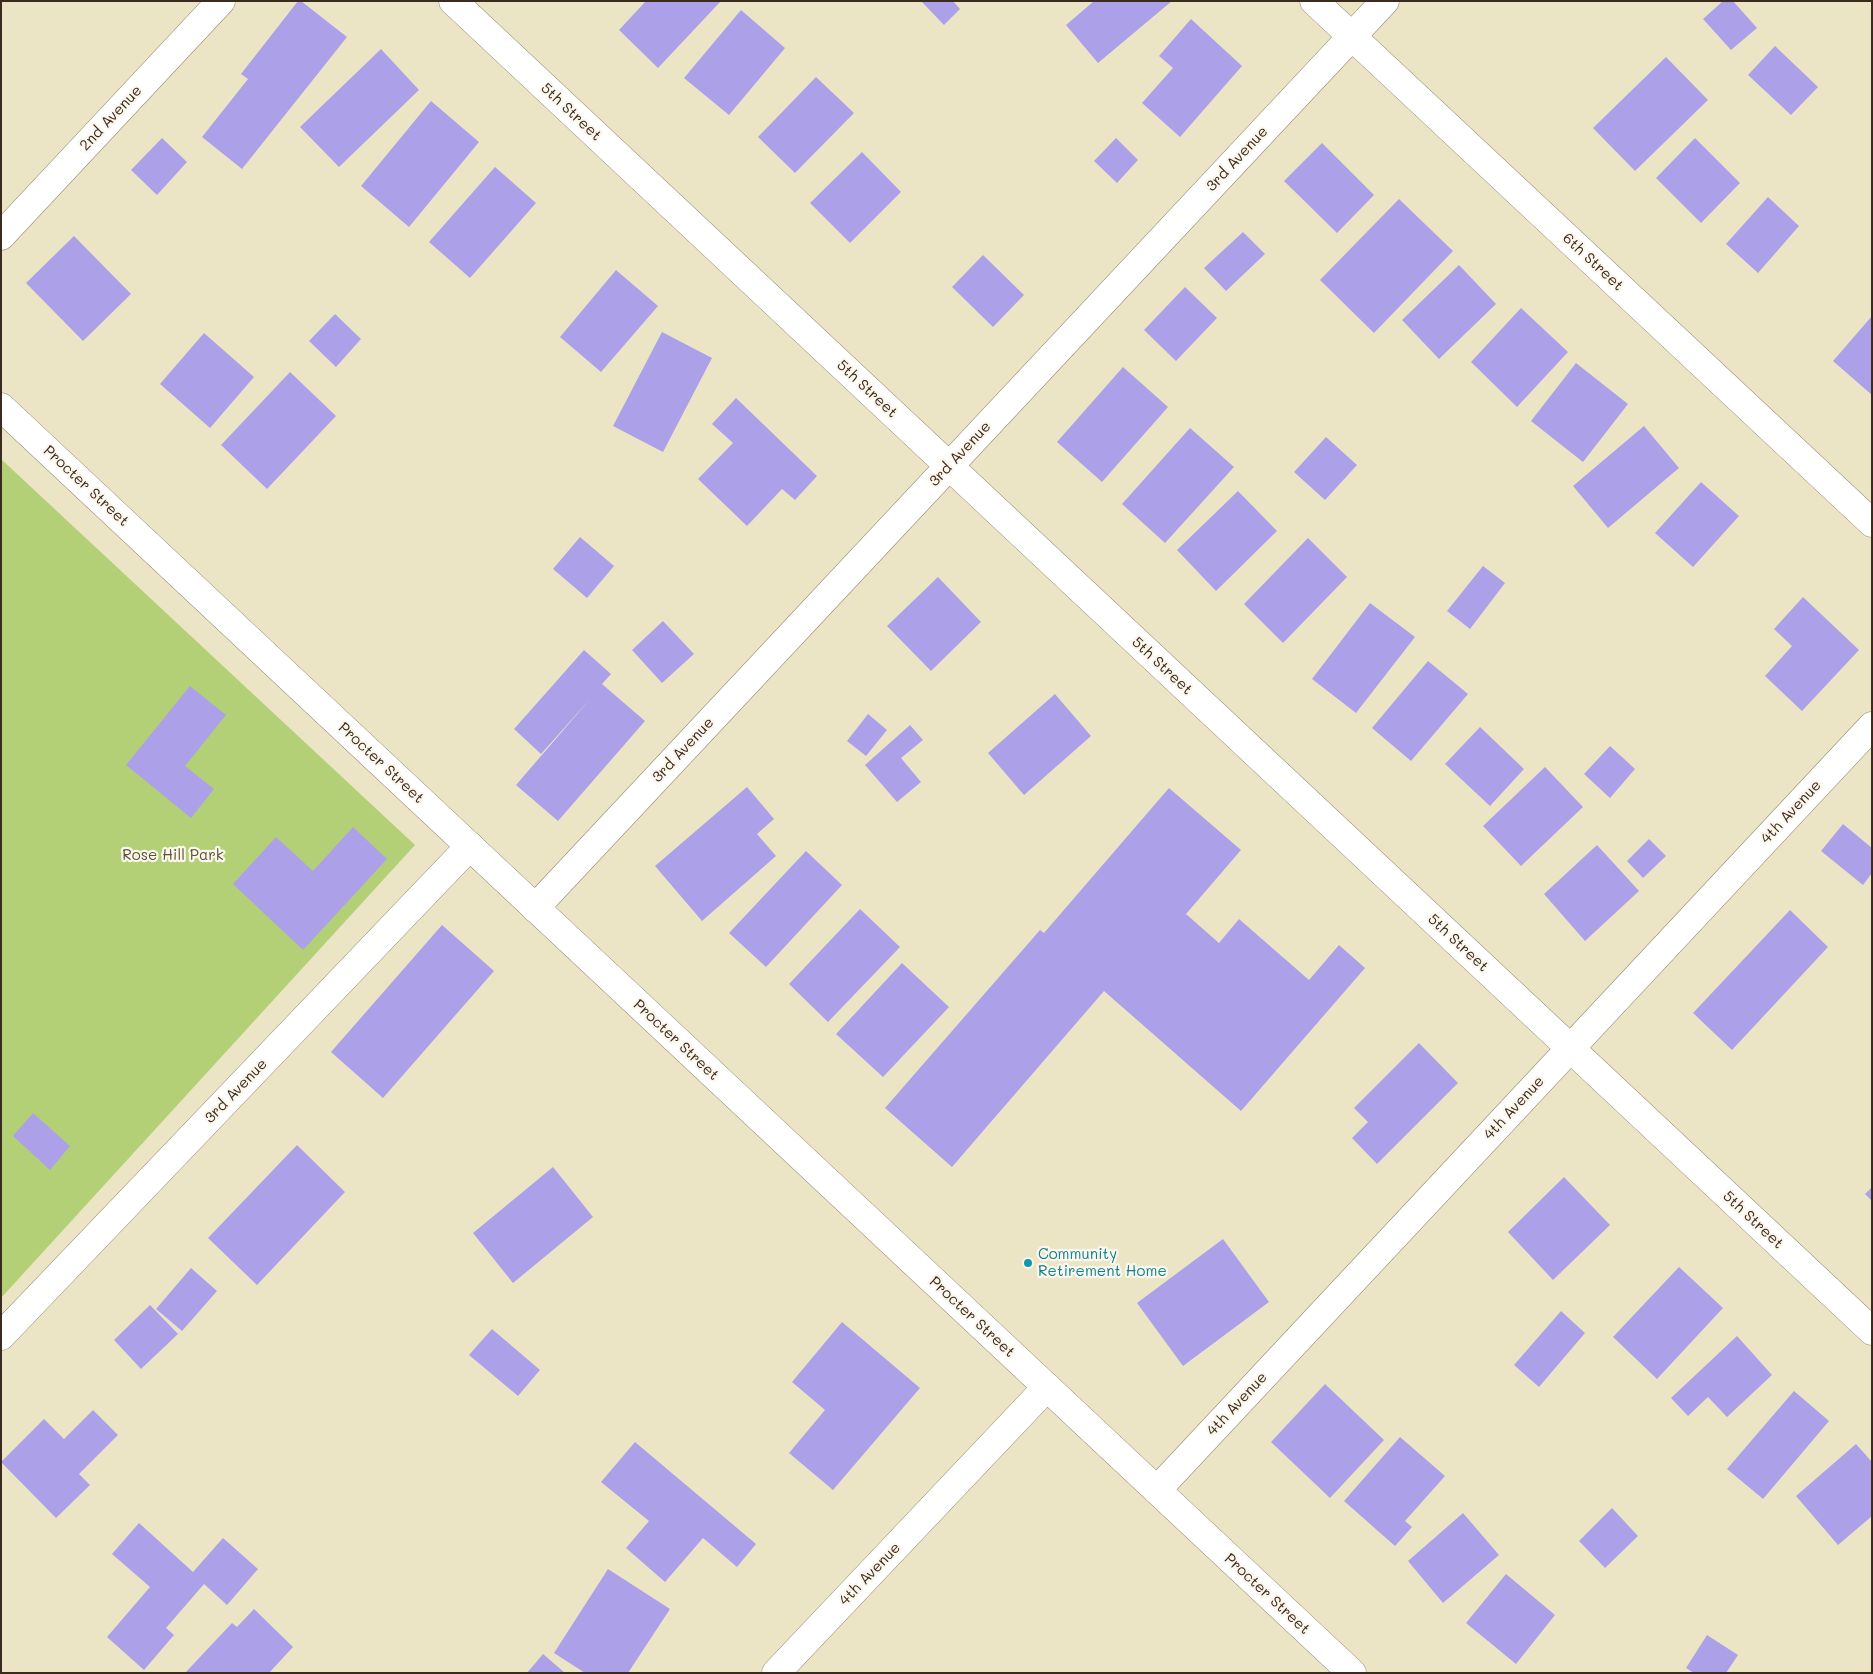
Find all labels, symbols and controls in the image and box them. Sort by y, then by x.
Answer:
street label: 5th Street [537,79,605,145]
street label: 2nd Avenue [76,82,146,154]
street label: 3rd Avenue [1202,123,1272,195]
street label: 6th Street [1559,229,1627,295]
street label: 5th Street [833,356,901,422]
street label: 3rd Avenue [925,418,995,490]
street label: Procter Street [40,442,132,530]
street label: 5th Street [1128,633,1196,699]
street label: 3rd Avenue [648,714,718,786]
street label: Procter Street [335,719,427,807]
street label: 4th Avenue [1757,776,1825,848]
park label: Rose Hill Park [122,846,224,864]
street label: 5th Street [1424,910,1492,976]
street label: Procter Street [630,996,722,1084]
street label: 3rd Avenue [201,1055,271,1127]
street label: 4th Avenue [1480,1072,1548,1144]
street label: 5th Street [1719,1187,1787,1253]
place label: Community Retirement Home [1038,1245,1167,1280]
marker: Community Retirement Home [1022,1257,1034,1269]
street label: Procter Street [926,1273,1018,1361]
street label: 4th Avenue [1203,1368,1271,1440]
street label: 4th Avenue [836,1539,904,1609]
street label: Procter Street [1221,1550,1313,1638]

